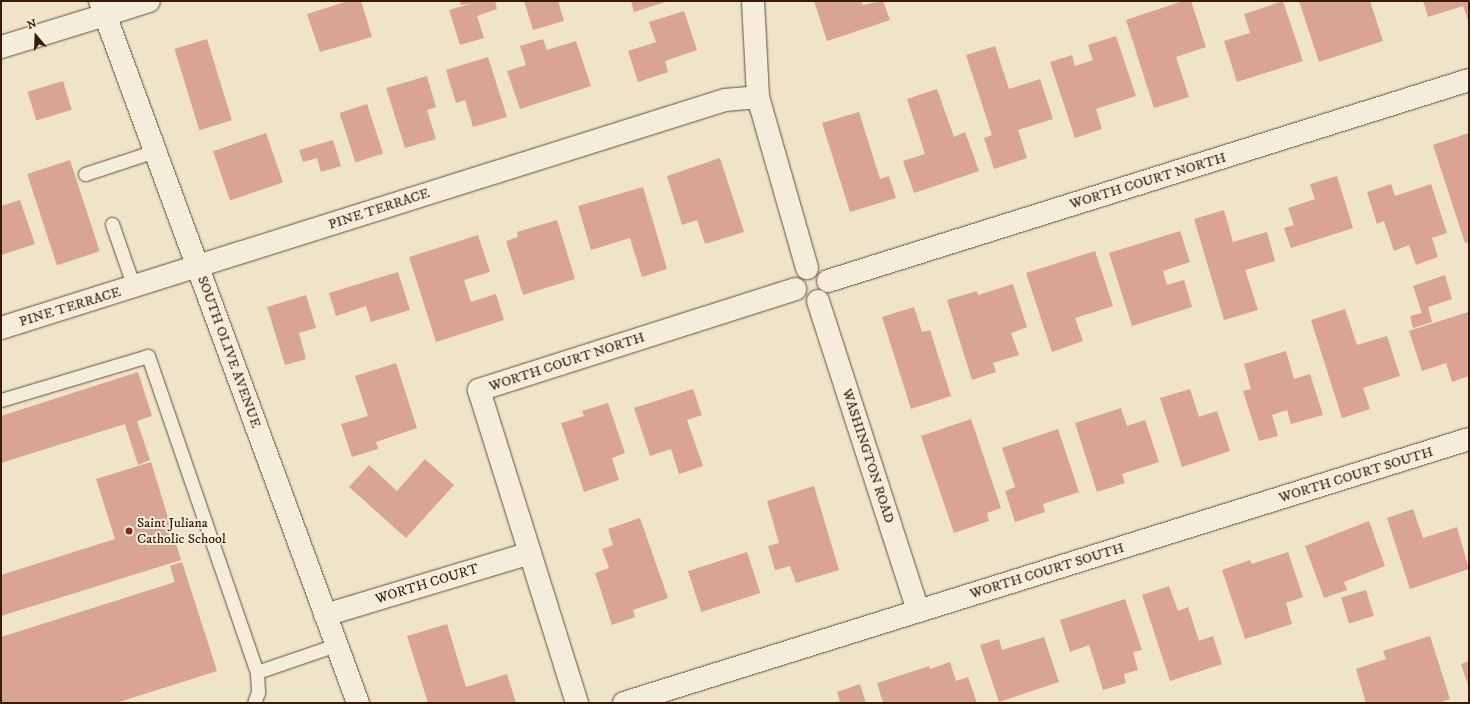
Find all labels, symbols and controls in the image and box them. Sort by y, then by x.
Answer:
north arrow [16,16,56,56]
text: N [26,17,39,33]
street label: WORTH COURT NORTH [1068,149,1228,213]
street label: PINE TERRACE [326,185,432,233]
street label: SOUTH OLIVE AVENUE [194,274,264,430]
street label: PINE TERRACE [17,284,123,330]
street label: WORTH COURT NORTH [487,329,647,395]
street label: WASHINGTON ROAD [838,387,898,525]
street label: WORTH COURT SOUTH [1277,444,1435,506]
place label: Saint Juliana Catholic School [137,515,226,548]
marker: Saint Juliana Catholic School [124,526,134,536]
street label: WORTH COURT SOUTH [968,540,1126,602]
street label: WORTH COURT [373,560,481,608]

